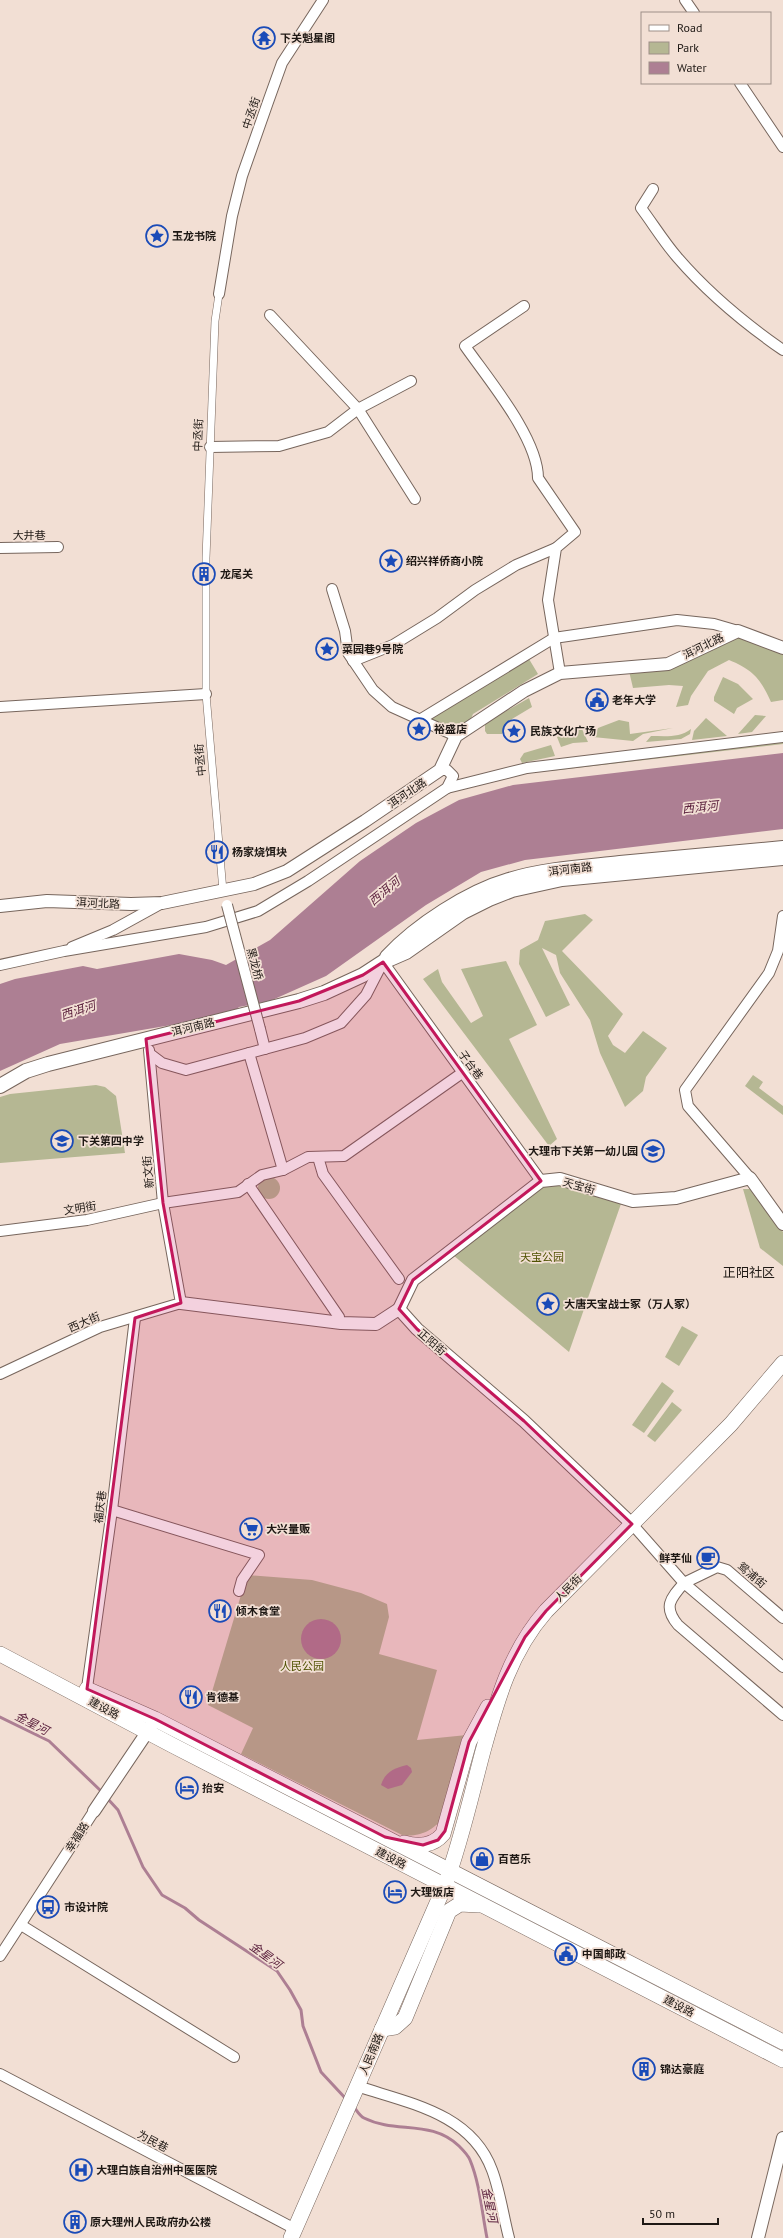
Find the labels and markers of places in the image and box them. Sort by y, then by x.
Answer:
temple icon: 下关魁星阁 [251,25,277,51]
place label: 下关魁星阁 [280,31,335,45]
place icon: 玉龙书院 [144,223,170,249]
place label: 玉龙书院 [172,229,216,243]
place icon: 绍兴祥侨商小院 [378,548,404,574]
place label: 绍兴祥侨商小院 [406,554,483,568]
building icon: 龙尾关 [191,561,217,587]
place label: 龙尾关 [220,567,253,581]
place icon: 菜园巷9号院 [314,636,340,662]
place label: 菜园巷9号院 [342,642,403,656]
public building icon: 老年大学 [584,687,610,713]
place label: 老年大学 [612,693,656,707]
place icon: 裕盛店 [406,716,432,742]
place icon: 民族文化广场 [501,718,527,744]
place label: 裕盛店 [434,722,467,736]
place label: 民族文化广场 [530,724,596,738]
restaurant icon: 杨家烧饵块 [204,839,230,865]
place label: 杨家烧饵块 [232,845,287,859]
school or university icon: 下关第四中学 [49,1128,75,1154]
place label: 下关第四中学 [78,1134,144,1148]
school or university icon: 大理市下关第一幼儿园 [640,1138,666,1164]
place label: 大理市下关第一幼儿园 [528,1144,638,1158]
place icon: 大唐天宝战士冢（万人冢） [535,1291,561,1317]
place label: 大唐天宝战士冢（万人冢） [564,1297,696,1311]
supermarket icon: 大兴量贩 [238,1516,264,1542]
place label: 大兴量贩 [266,1522,310,1536]
cafe icon: 鲜芋仙 [695,1545,721,1571]
place label: 鲜芋仙 [659,1551,692,1565]
restaurant icon: 倾木食堂 [207,1598,233,1624]
place label: 倾木食堂 [235,1604,280,1618]
restaurant icon: 肯德基 [178,1684,204,1710]
place label: 肯德基 [206,1690,239,1704]
hotel icon: 抬安 [174,1775,200,1801]
place label: 抬安 [202,1781,224,1795]
shop icon: 百芭乐 [469,1846,495,1872]
place label: 百芭乐 [498,1852,531,1866]
hotel icon: 大理饭店 [382,1879,408,1905]
place label: 大理饭店 [410,1885,454,1899]
bus stop icon: 市设计院 [35,1894,61,1920]
place label: 市设计院 [64,1900,108,1914]
public building icon: 中国邮政 [553,1941,579,1967]
place label: 中国邮政 [582,1947,626,1961]
building icon: 锦达豪庭 [631,2056,657,2082]
place label: 锦达豪庭 [660,2062,704,2076]
hospital icon: 大理白族自治州中医医院 [68,2157,94,2183]
place label: 大理白族自治州中医医院 [96,2163,217,2177]
building icon: 原大理州人民政府办公楼 [62,2209,88,2235]
place label: 原大理州人民政府办公楼 [90,2215,211,2229]

